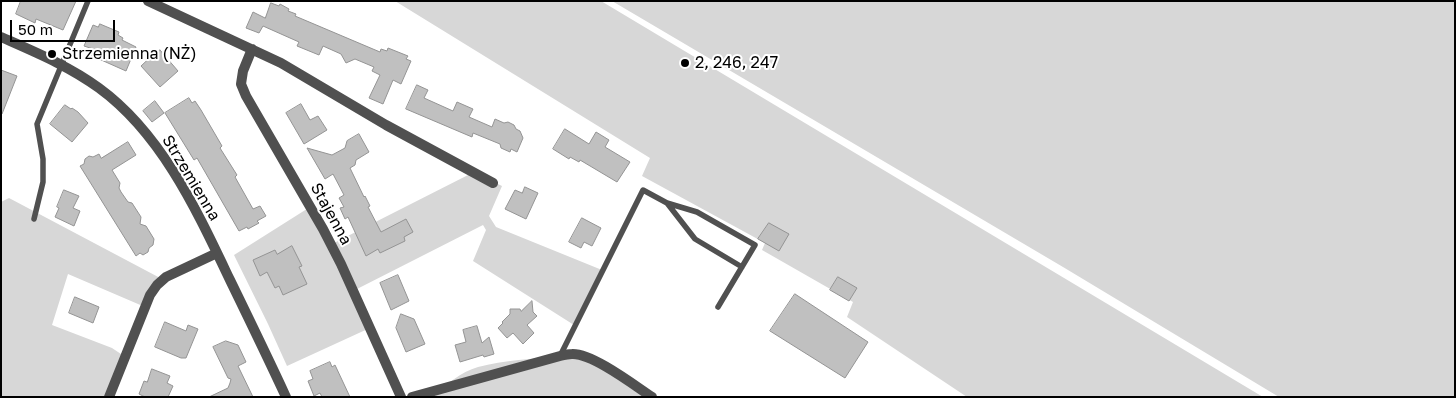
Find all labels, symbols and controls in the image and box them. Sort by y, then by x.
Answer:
scale bar [12,10,118,42]
text: 50 m [18,20,53,38]
place label: Strzemienna (NŻ) [62,44,197,64]
marker: Strzemienna (NŻ) [46,48,58,60]
place label: 2, 246, 247 [695,53,778,73]
marker: 2, 246, 247 [679,57,691,69]
street label: Strzemienna [158,132,224,224]
street label: Stajenna [306,180,356,248]

